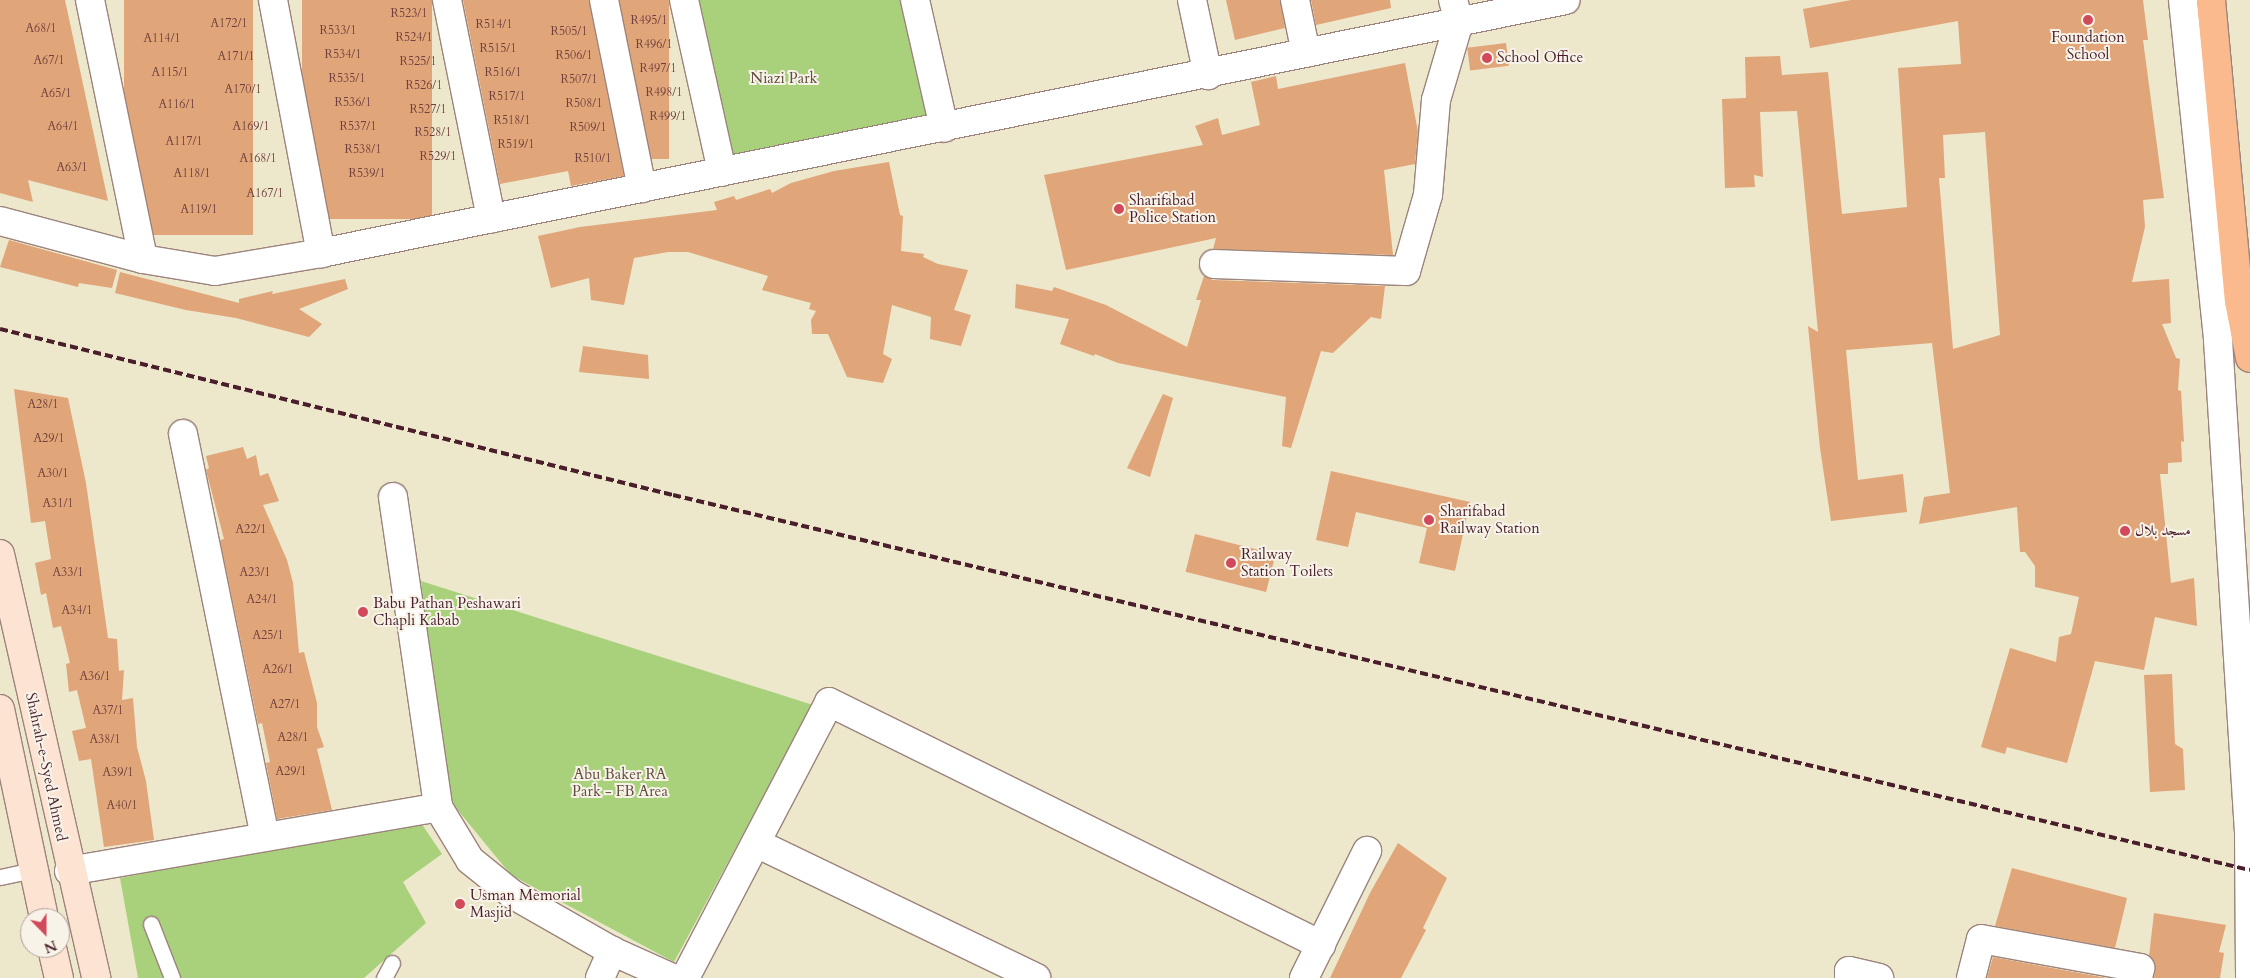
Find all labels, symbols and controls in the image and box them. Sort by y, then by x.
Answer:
house number: R523/1 [391,7,427,21]
house number: R495/1 [631,14,667,28]
marker: Foundation School [2082,14,2094,26]
house number: A172/1 [210,17,248,31]
house number: R514/1 [476,18,512,32]
house number: A68/1 [26,22,56,36]
house number: R533/1 [320,24,356,38]
house number: R505/1 [551,25,587,39]
place label: Foundation School [2051,28,2125,63]
house number: R524/1 [396,31,432,45]
house number: A114/1 [143,32,181,46]
house number: R496/1 [636,38,672,52]
house number: R515/1 [480,42,516,56]
house number: R534/1 [325,48,361,62]
house number: R506/1 [556,49,592,63]
place label: School Office [1497,49,1583,67]
house number: A171/1 [217,50,255,64]
marker: School Office [1481,52,1493,64]
house number: A67/1 [34,54,64,68]
house number: R525/1 [400,55,436,69]
house number: R497/1 [640,62,676,76]
house number: A115/1 [151,66,189,80]
house number: R516/1 [485,66,521,80]
park label: Niazi Park [750,70,818,88]
house number: R535/1 [329,72,365,86]
house number: R507/1 [561,73,597,87]
house number: R526/1 [406,79,442,93]
house number: A170/1 [224,83,262,97]
house number: R498/1 [646,86,682,100]
house number: A65/1 [41,87,71,101]
house number: R517/1 [489,90,525,104]
house number: R536/1 [335,96,371,110]
house number: R508/1 [566,97,602,111]
house number: A116/1 [158,98,196,112]
house number: R527/1 [410,103,446,117]
house number: R499/1 [650,110,686,124]
house number: R518/1 [494,114,530,128]
house number: A64/1 [48,120,78,134]
house number: A169/1 [232,120,270,134]
house number: R537/1 [340,120,376,134]
house number: R509/1 [570,121,606,135]
house number: R528/1 [415,126,451,140]
house number: A117/1 [165,135,203,149]
house number: R519/1 [498,138,534,152]
house number: R538/1 [345,143,381,157]
house number: R529/1 [420,150,456,164]
house number: A168/1 [239,152,277,166]
house number: R510/1 [575,152,611,166]
house number: A63/1 [57,161,87,175]
house number: A118/1 [173,167,211,181]
house number: R539/1 [349,167,385,181]
house number: A167/1 [246,187,284,201]
place label: Sharifabad Police Station [1129,191,1216,226]
house number: A119/1 [180,203,218,217]
marker: Sharifabad Police Station [1113,203,1125,215]
house number: A28/1 [28,398,58,412]
house number: A29/1 [34,432,64,446]
house number: A30/1 [38,467,68,481]
house number: A31/1 [43,497,73,511]
place label: Sharifabad Railway Station [1440,502,1540,537]
marker: Sharifabad Railway Station [1422,513,1436,527]
place label: مسجد بلال [2135,522,2191,540]
house number: A22/1 [236,523,266,537]
marker: مسجد بلال [2119,525,2131,537]
place label: Railway Station Toilets [1241,545,1333,580]
marker: Railway Station Toilets [1225,557,1237,569]
house number: A33/1 [53,566,83,580]
house number: A23/1 [240,566,270,580]
house number: A24/1 [247,593,277,607]
place label: Babu Pathan Peshawari Chapli Kabab [373,594,521,629]
house number: A34/1 [62,604,92,618]
marker: Babu Pathan Peshawari Chapli Kabab [357,606,369,618]
house number: A25/1 [253,629,283,643]
house number: A26/1 [263,663,293,677]
house number: A36/1 [80,670,110,684]
street label: Shahrah-e-Syed Ahmed [21,691,71,843]
house number: A27/1 [270,698,300,712]
house number: A37/1 [93,704,123,718]
house number: A28/1 [278,731,308,745]
house number: A38/1 [90,733,120,747]
house number: A29/1 [276,765,306,779]
park label: Abu Baker RA Park - FB Area [572,765,668,800]
house number: A39/1 [103,766,133,780]
house number: A40/1 [107,799,137,813]
place label: Usman Memorial Masjid [470,886,581,921]
marker: Usman Memorial Masjid [454,898,466,910]
north arrow [20,908,70,958]
text: N [41,935,60,958]

